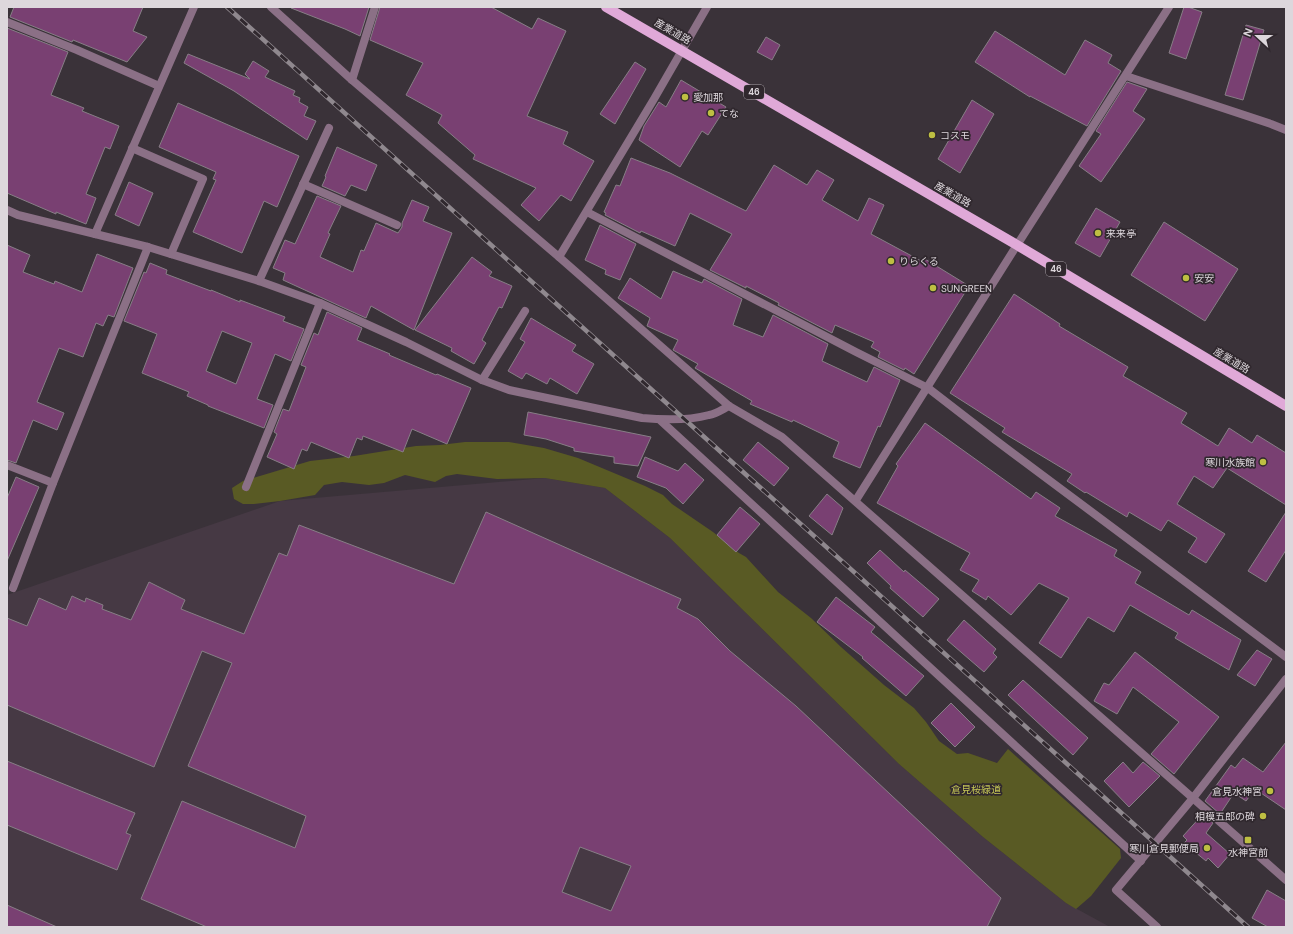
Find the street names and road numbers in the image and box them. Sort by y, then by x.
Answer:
street label: 産業道路 [652,16,693,47]
road number: 46 [744,85,764,99]
street label: 産業道路 [932,179,973,210]
road number: 46 [1046,262,1066,276]
street label: 産業道路 [1211,345,1252,376]

